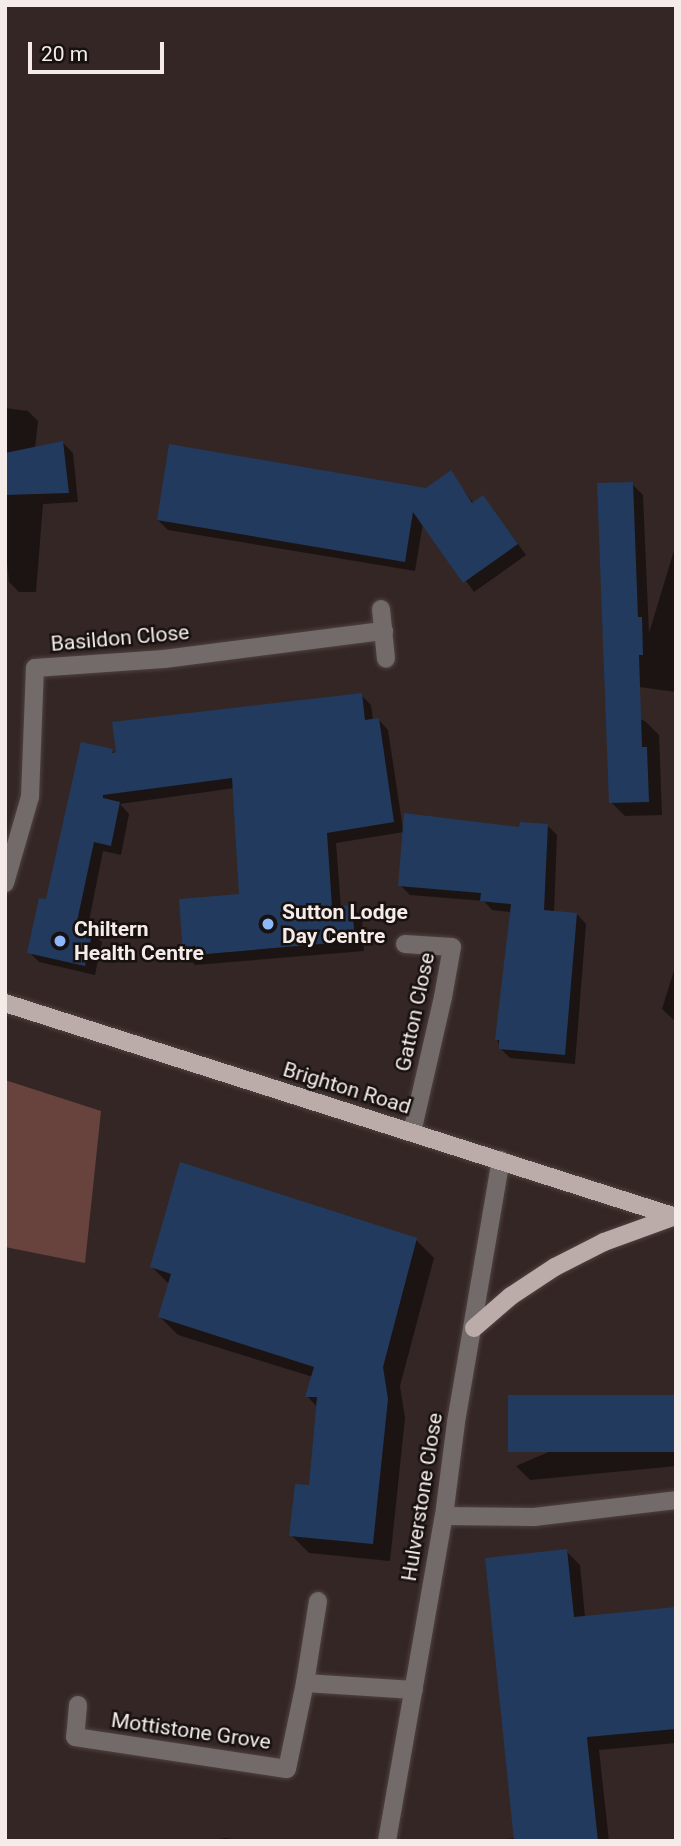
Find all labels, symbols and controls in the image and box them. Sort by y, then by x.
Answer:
scale bar [32,28,168,72]
text: 20 m [41,42,88,66]
street label: Basildon Close [50,619,190,657]
place label: Sutton Lodge Day Centre [282,899,408,949]
place label: Chiltern Health Centre [74,916,204,966]
marker: Sutton Lodge Day Centre [260,916,276,932]
marker: Chiltern Health Centre [52,933,68,949]
street label: Gatton Close [390,950,440,1074]
street label: Brighton Road [280,1057,414,1119]
street label: Hulverstone Close [396,1411,448,1583]
street label: Mottistone Grove [110,1707,272,1755]

